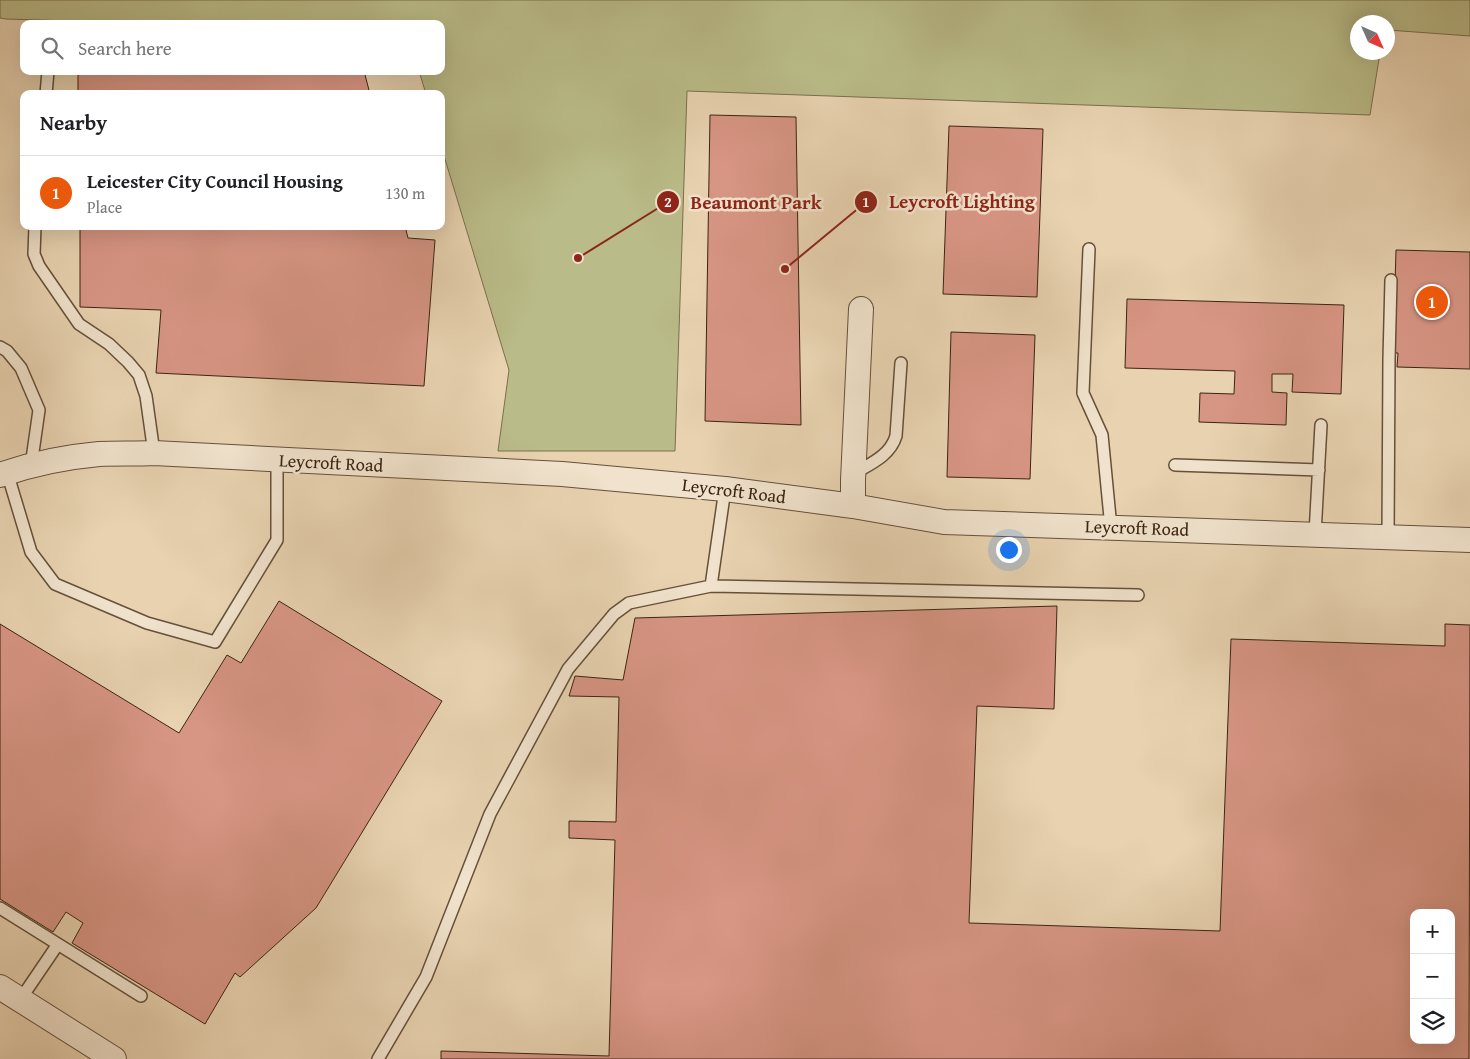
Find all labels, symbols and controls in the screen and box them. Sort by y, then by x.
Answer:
north arrow [1350,15,1395,60]
search box [20,20,445,75]
icon: search [38,34,66,62]
text: Search here [78,34,172,62]
text: Nearby [40,107,107,138]
text: Leicester City Council Housing [87,167,343,195]
text: 1 [52,181,60,205]
text: 130 m [385,181,425,205]
callout: Beaumont Park [655,185,831,219]
callout: Leycroft Lighting [854,185,1044,219]
text: Leycroft Lighting [889,187,1036,215]
text: Beaumont Park [690,188,822,216]
text: 2 [664,191,672,212]
text: 1 [862,191,870,212]
text: Place [87,195,122,219]
pin: 1 [1416,283,1448,321]
street label: Leycroft Road [278,446,384,479]
street label: Leycroft Road [681,471,788,510]
street label: Leycroft Road [1084,512,1190,543]
your location [996,537,1022,563]
map controls [1410,909,1455,1044]
button: + [1410,909,1455,954]
button: − [1410,954,1455,999]
button: layers [1410,999,1455,1044]

